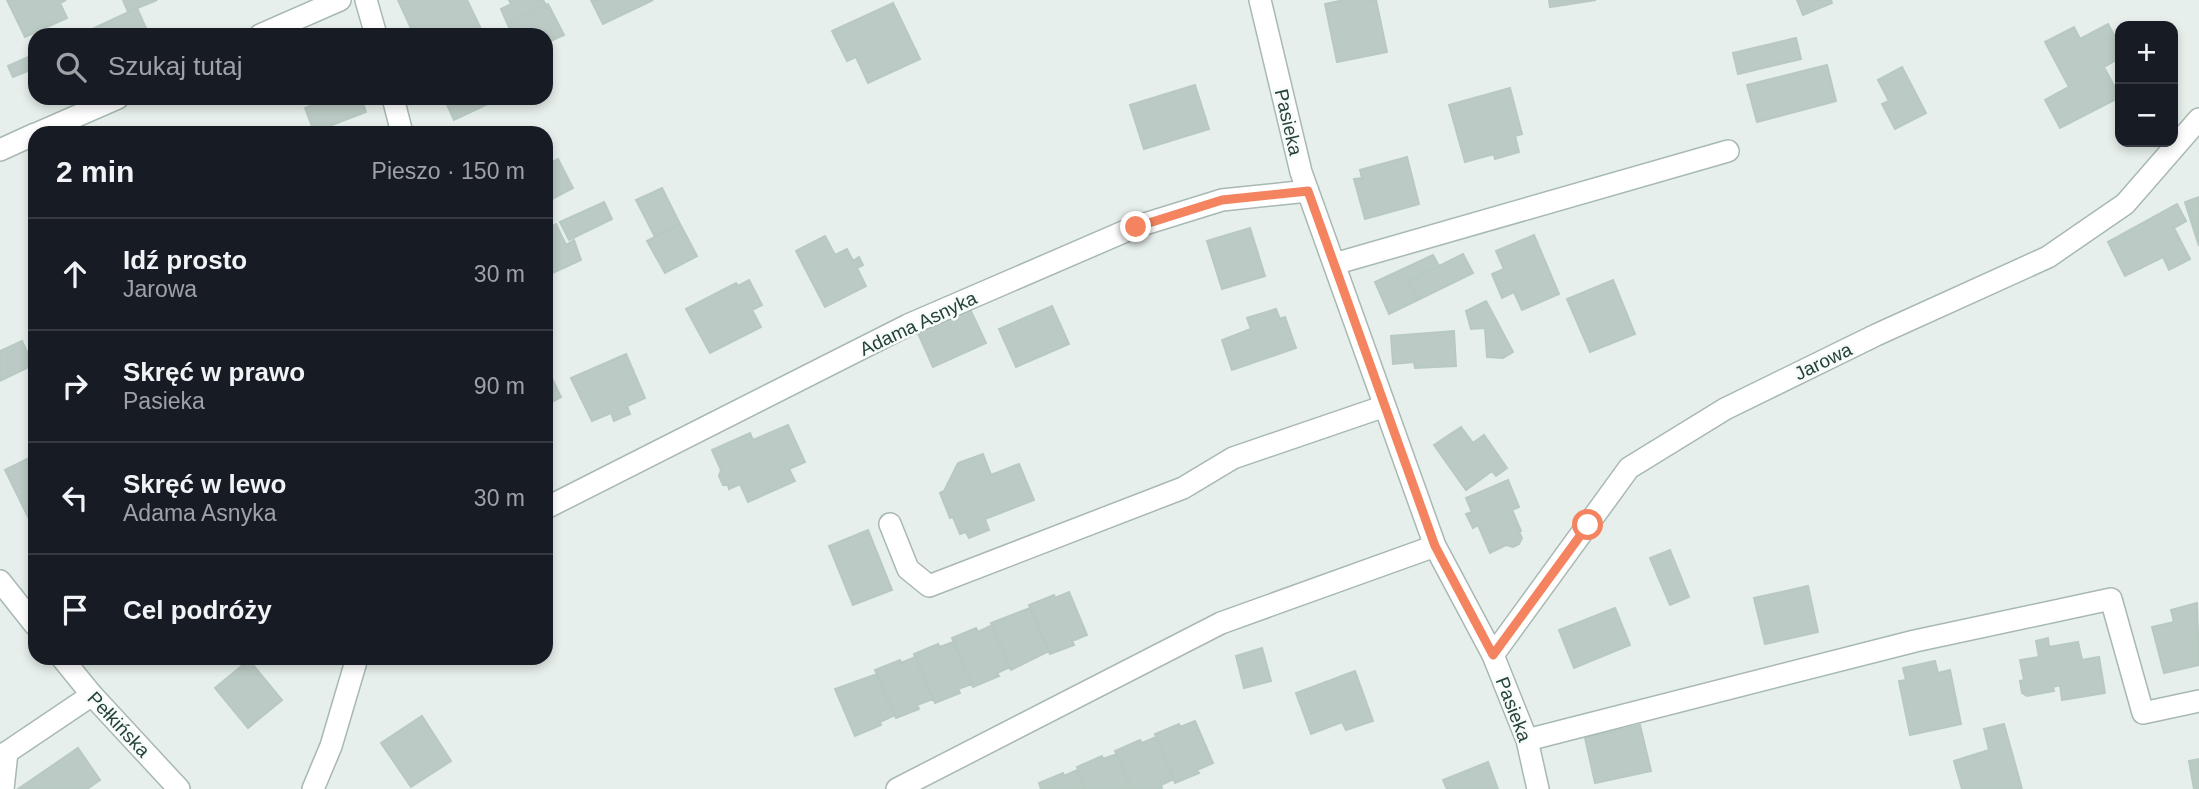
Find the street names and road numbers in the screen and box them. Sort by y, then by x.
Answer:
street label: Pasieka [1271,87,1306,158]
street label: Adama Asnyka [856,287,980,360]
street label: Jarowa [1791,338,1856,384]
street label: Pasieka [1492,674,1536,745]
street label: Pełkińska [83,687,154,762]

